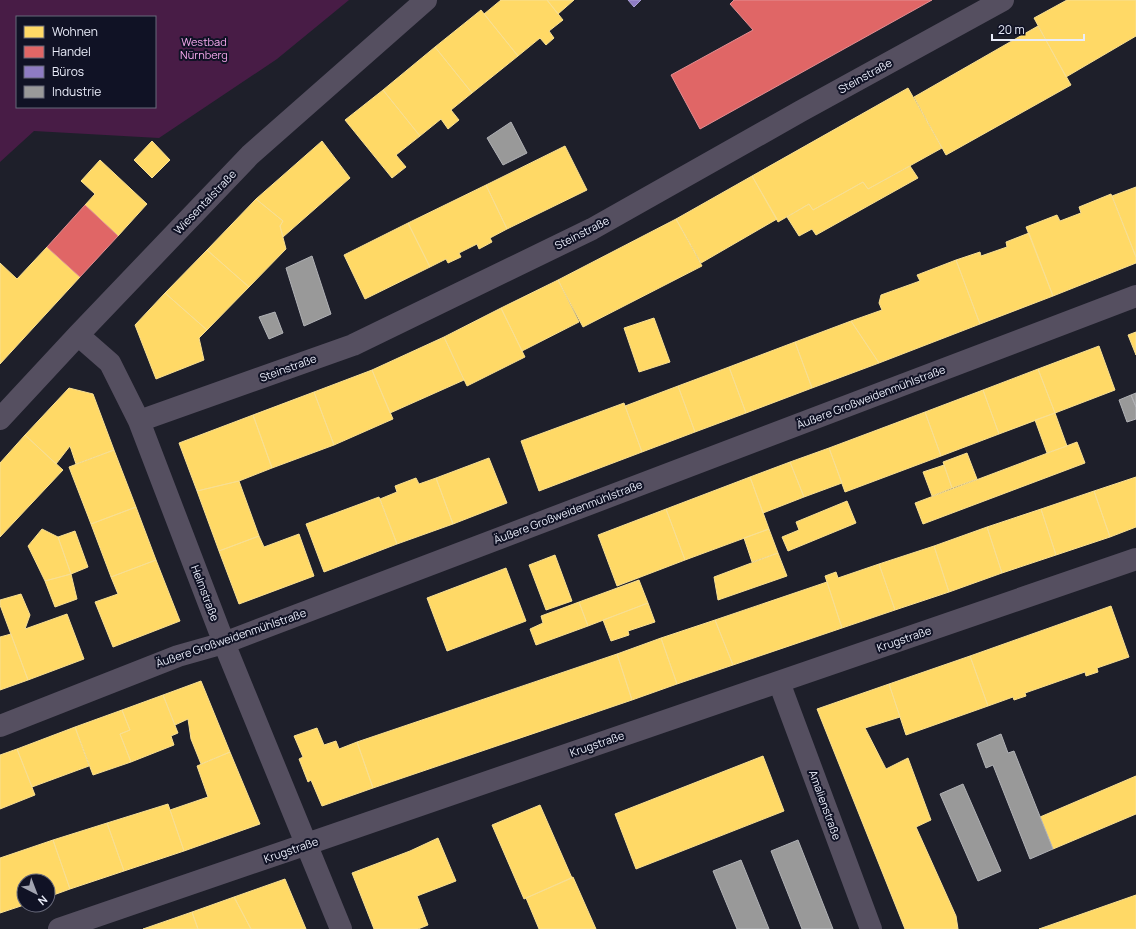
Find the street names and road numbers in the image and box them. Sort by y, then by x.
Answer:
street label: Steinstraße [835,54,895,97]
street label: Wiesentalstraße [170,166,240,237]
street label: Steinstraße [552,212,612,253]
street label: Steinstraße [257,350,319,385]
street label: Äußere Großweidenmühlstraße [794,361,948,432]
street label: Äußere Großweidenmühlstraße [491,476,645,547]
street label: Helmstraße [188,563,223,624]
street label: Äußere Großweidenmühlstraße [154,604,309,670]
street label: Krugstraße [875,622,934,655]
street label: Krugstraße [568,727,627,760]
street label: Amalienstraße [806,768,845,842]
street label: Krugstraße [262,833,321,866]

